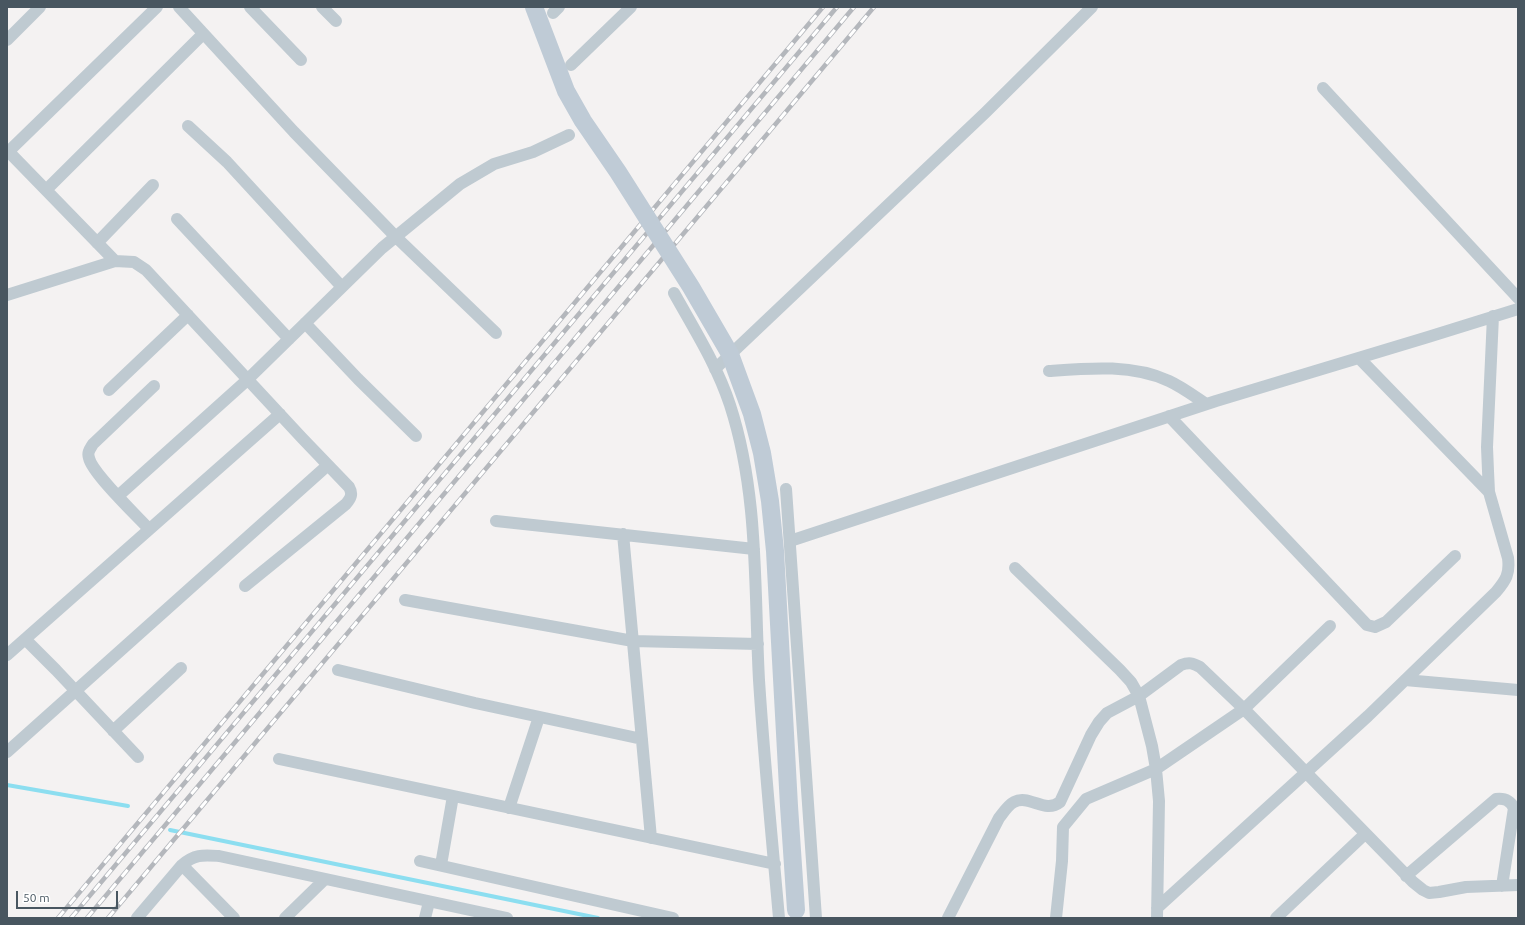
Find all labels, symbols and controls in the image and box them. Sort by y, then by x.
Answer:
scale bar [18,883,120,909]
text: 50 m [23,891,50,904]

